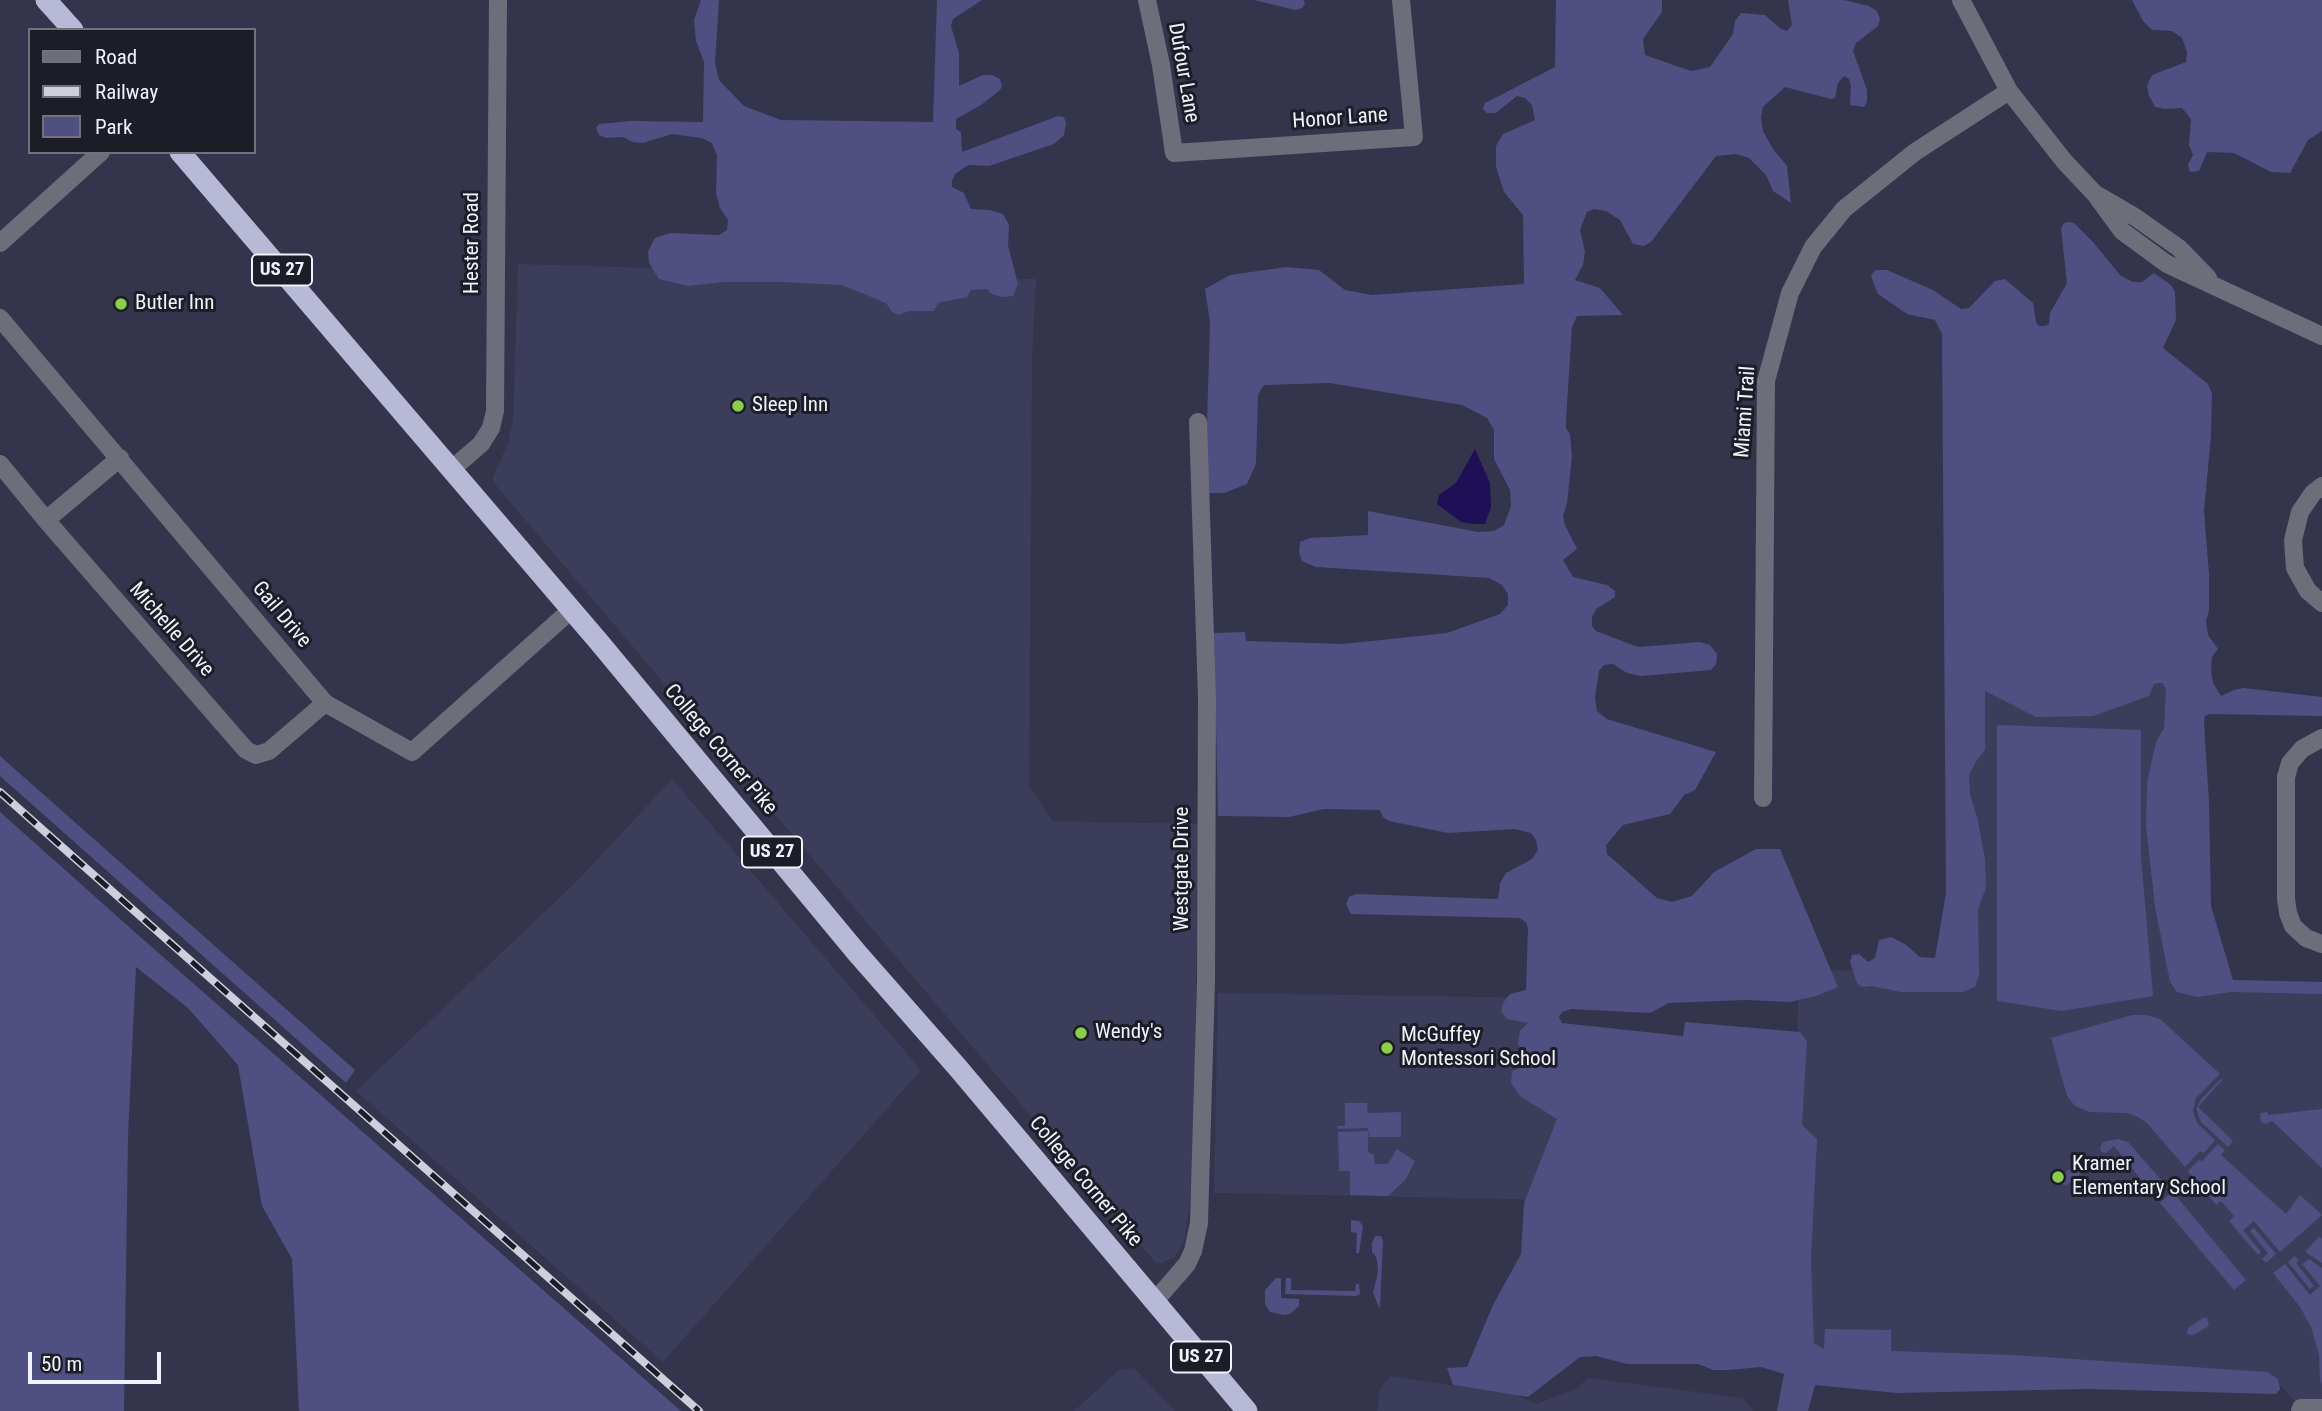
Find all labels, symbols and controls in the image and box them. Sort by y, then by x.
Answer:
street label: Dufour Lane [1162,21,1204,125]
legend [28,28,256,154]
text: Road [95,45,137,69]
text: Railway [95,80,158,104]
street label: Honor Lane [1291,103,1389,135]
text: Park [95,115,132,139]
street label: Hester Road [460,192,486,294]
road number: US 27 [252,254,312,286]
place label: Butler Inn [135,291,214,317]
marker: Butler Inn [113,296,129,312]
street label: Miami Trail [1730,365,1762,459]
place label: Sleep Inn [752,393,828,419]
marker: Sleep Inn [730,398,746,414]
street label: Gail Drive [246,577,316,653]
street label: Michelle Drive [123,578,219,682]
street label: College Corner Pike [658,680,782,820]
street label: Westgate Drive [1170,807,1196,931]
road number: US 27 [742,836,802,867]
place label: Wendy's [1095,1020,1162,1046]
place label: McGuffey Montessori School [1401,1023,1556,1073]
marker: Wendy's [1073,1025,1089,1041]
marker: McGuffey Montessori School [1379,1040,1395,1056]
street label: College Corner Pike [1023,1112,1147,1252]
place label: Kramer Elementary School [2072,1152,2226,1202]
marker: Kramer Elementary School [2050,1169,2066,1185]
scale bar [32,1338,164,1382]
road number: US 27 [1171,1342,1231,1372]
text: 50 m [41,1352,82,1376]

